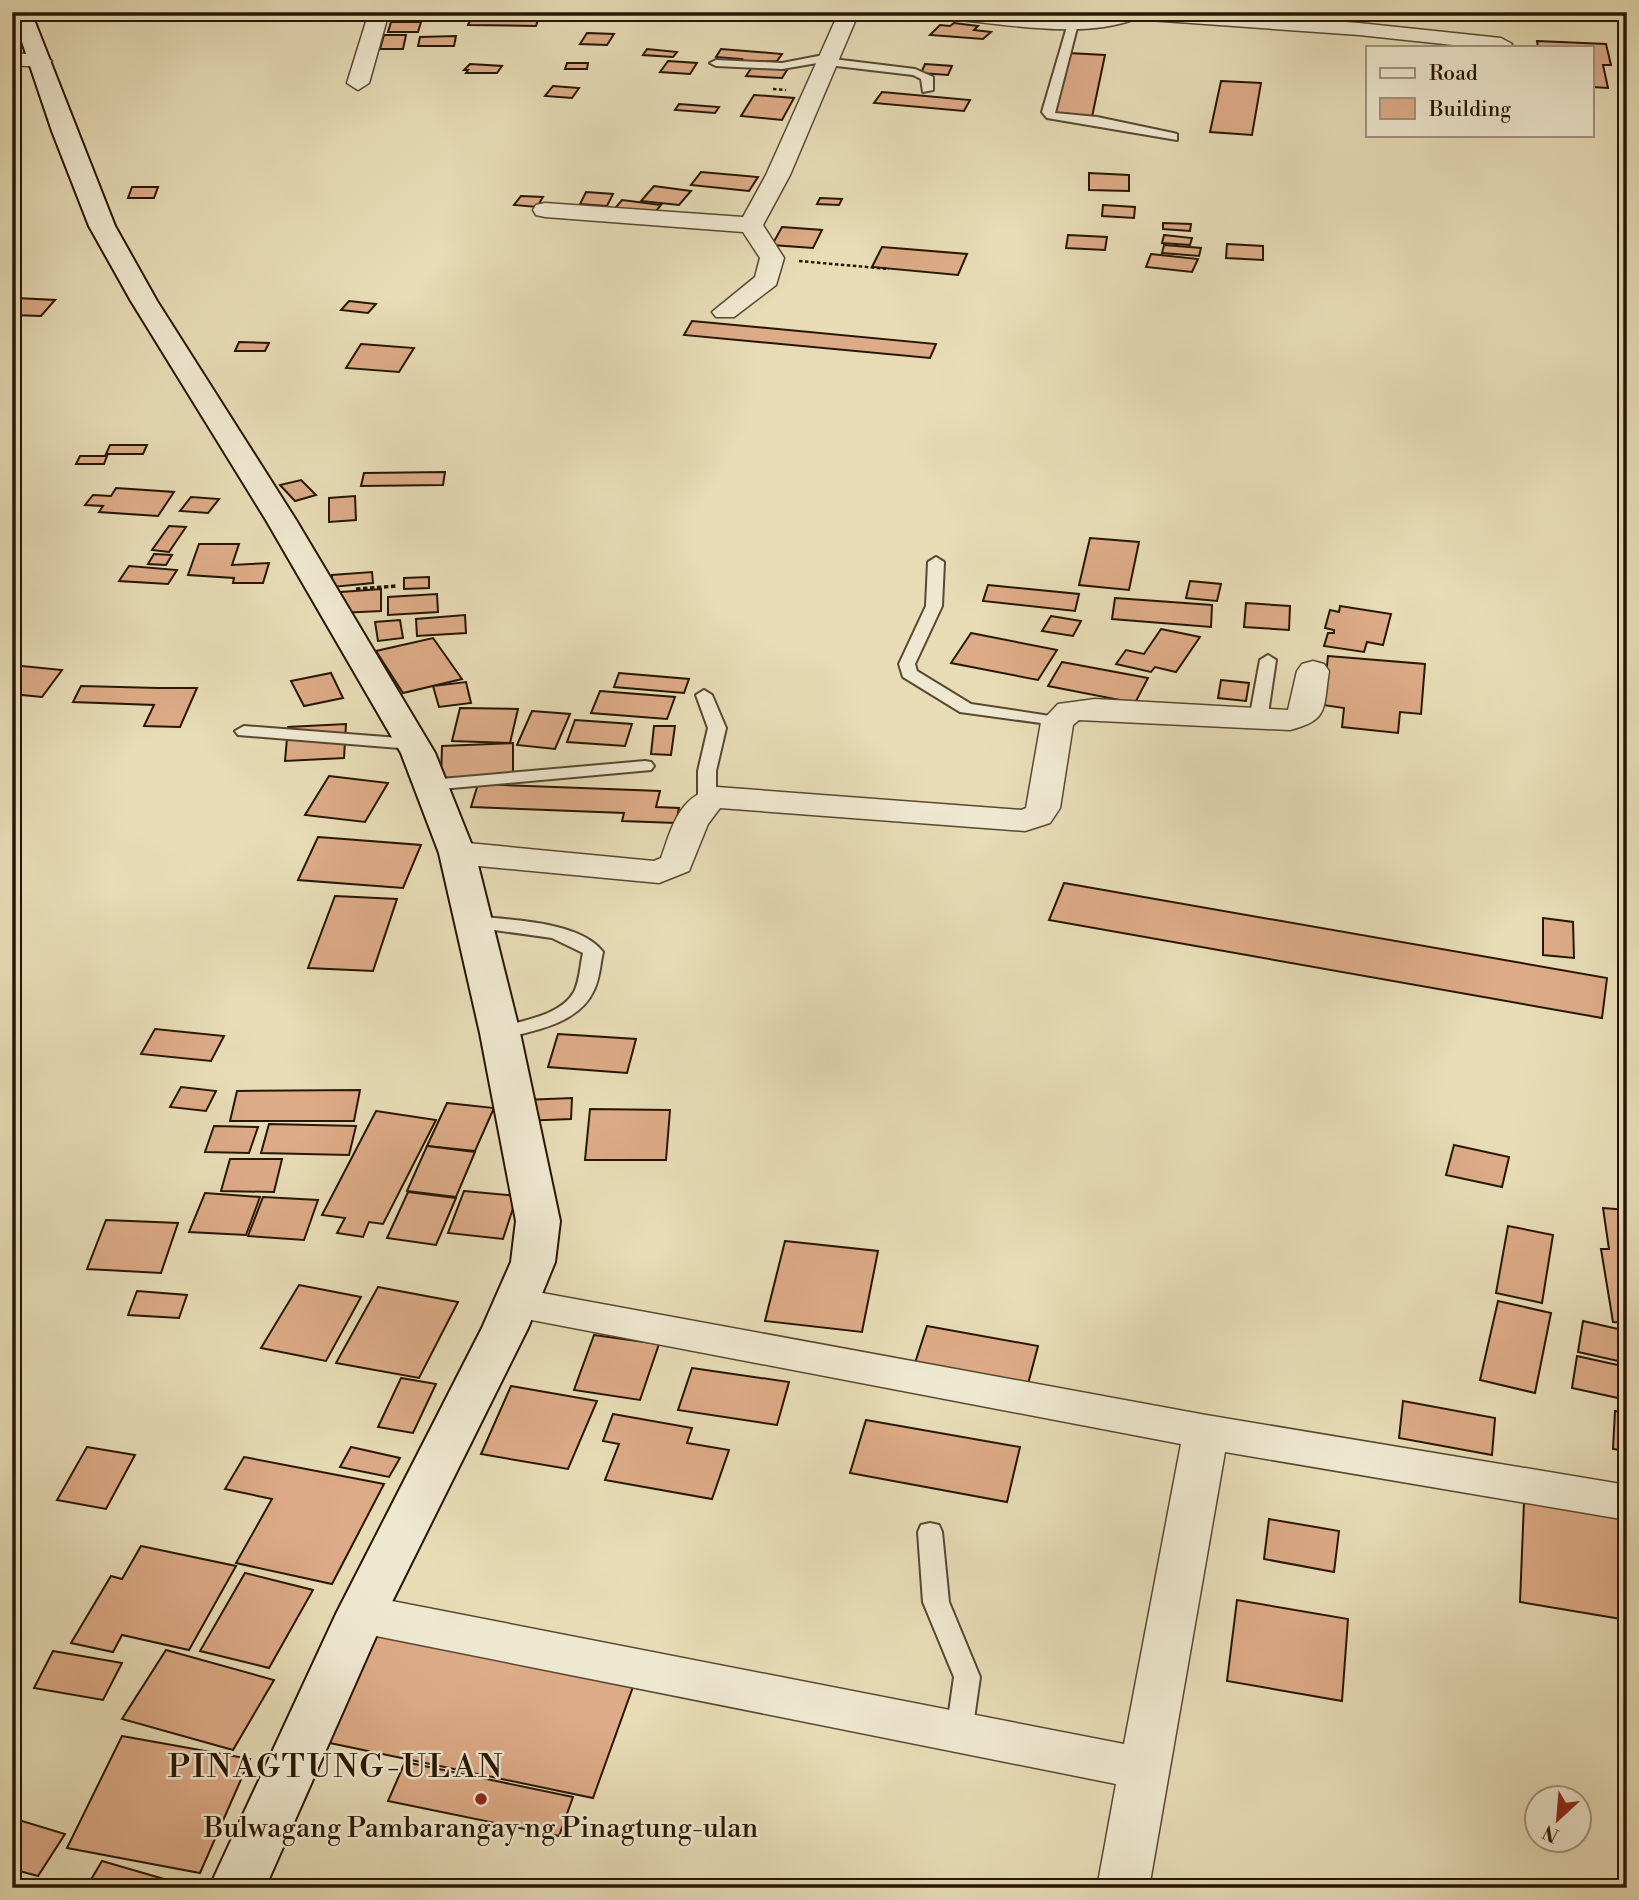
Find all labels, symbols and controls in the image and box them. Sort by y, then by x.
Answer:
legend [1366,46,1594,136]
text: Road [1429,61,1478,87]
text: Building [1428,97,1511,123]
district label: PINAGTUNG-ULAN [168,1747,504,1788]
north arrow [1524,1784,1594,1854]
marker: Bulwagang Pambarangay ng Pinagtung-ulan [473,1791,489,1807]
place label: Bulwagang Pambarangay ng Pinagtung-ulan [203,1811,758,1846]
text: N [1539,1819,1563,1847]

